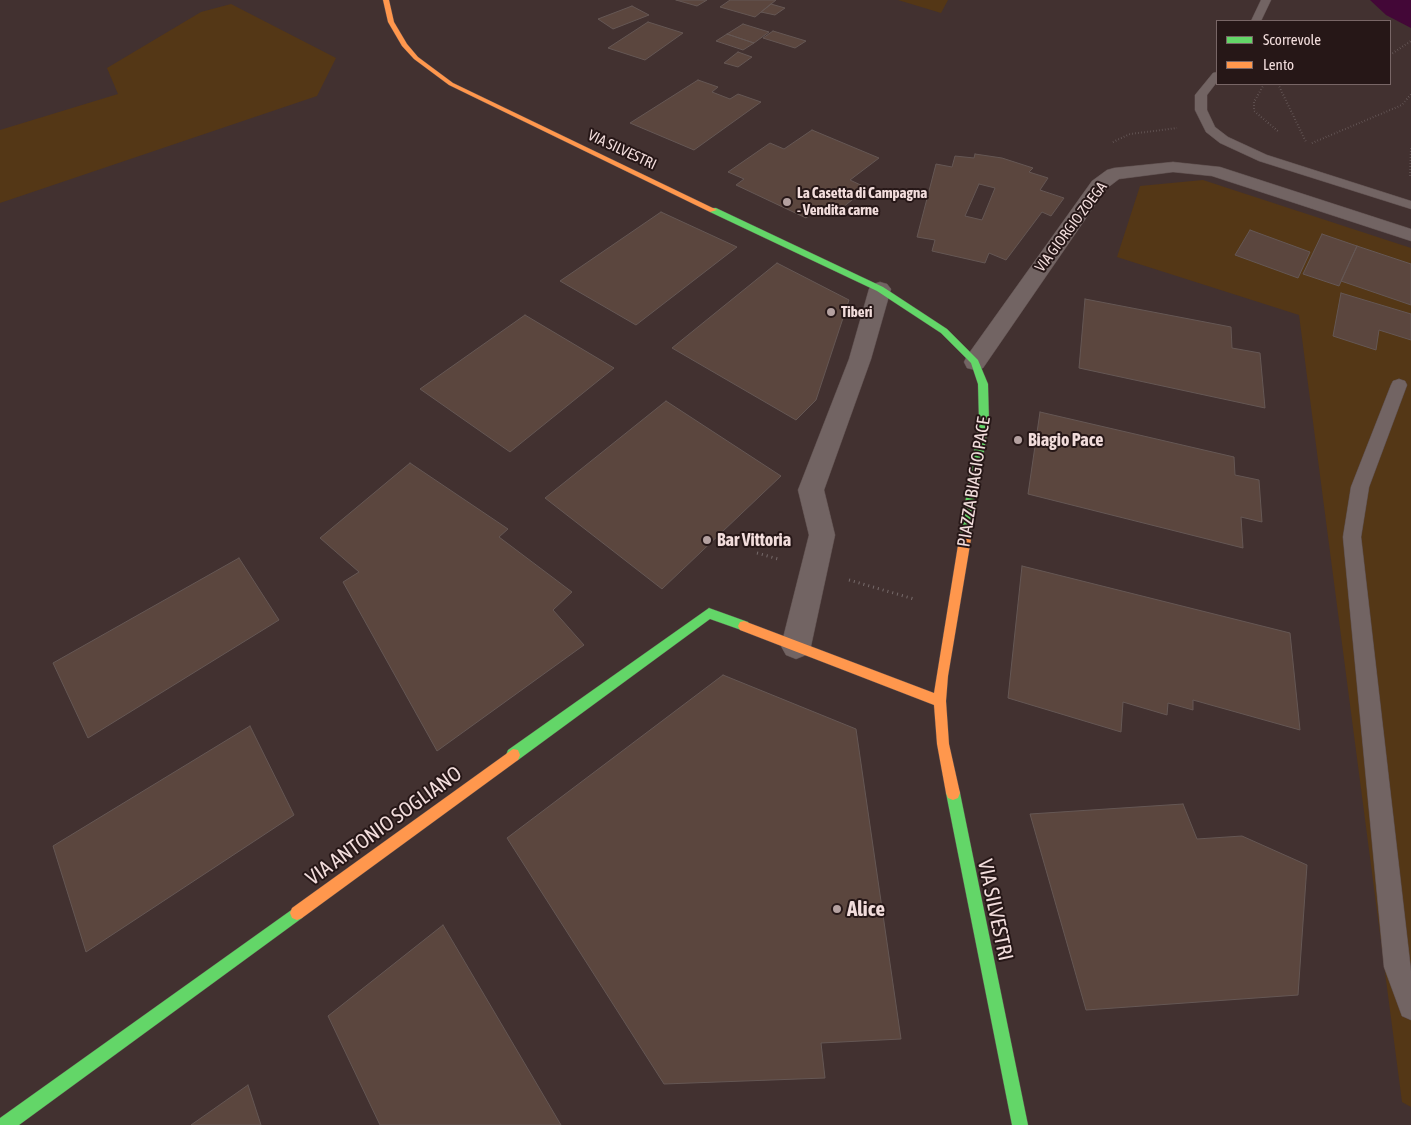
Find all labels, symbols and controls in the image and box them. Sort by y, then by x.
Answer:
legend [1216,20,1391,85]
text: Scorrevole [1263,31,1321,48]
text: Lento [1263,56,1294,73]
street label: VIA SILVESTRI [585,126,659,174]
street label: VIA GIORGIO ZOEGA [1031,178,1111,276]
place label: La Casetta di Campagna - Vendita carne [797,184,927,219]
marker: La Casetta di Campagna - Vendita carne [781,196,793,208]
place label: Tiberi [841,303,873,321]
marker: Tiberi [825,306,837,318]
street label: PIAZZA BIAGIO PACE [953,415,995,549]
place label: Biagio Pace [1028,429,1104,451]
marker: Biagio Pace [1012,434,1024,446]
place label: Bar Vittoria [717,529,791,551]
marker: Bar Vittoria [701,534,713,546]
street label: VIA ANTONIO SOGLIANO [301,761,467,891]
street label: VIA SILVESTRI [972,857,1018,963]
place label: Alice [847,896,885,922]
marker: Alice [831,903,843,915]

